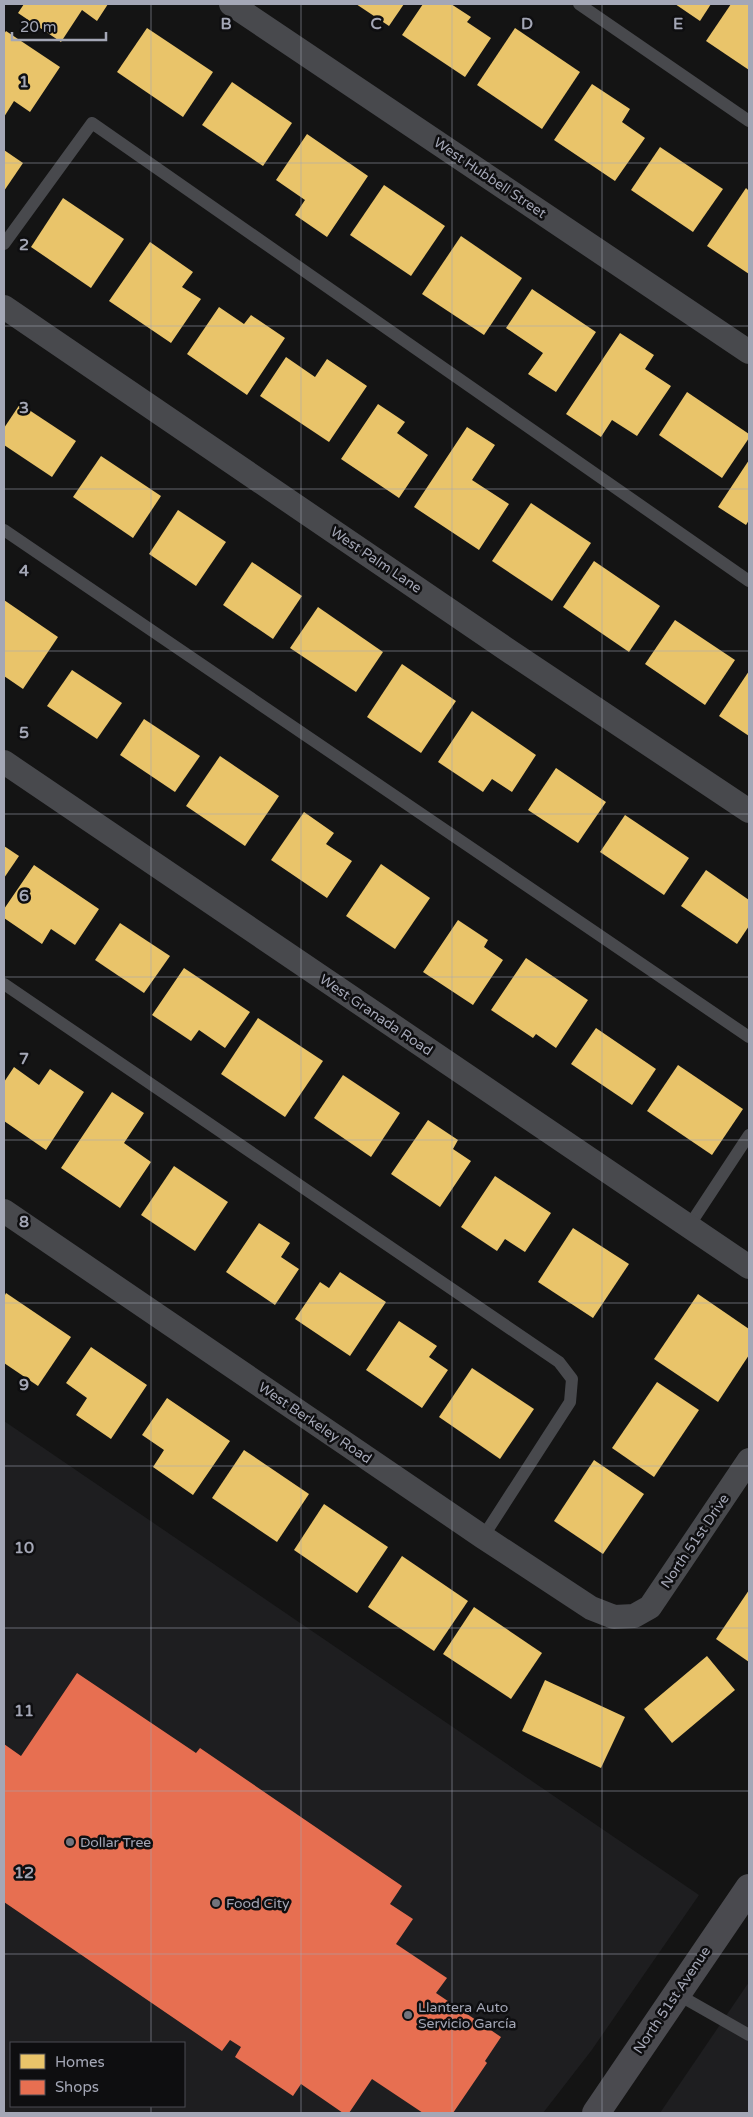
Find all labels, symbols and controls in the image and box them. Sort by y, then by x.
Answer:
scale bar [12,10,106,42]
text: B [220,14,232,34]
text: C [370,14,382,34]
text: D [521,14,533,34]
text: E [673,14,683,34]
text: 20 m [20,18,57,36]
text: 1 [19,72,29,92]
street label: West Hubbell Street [430,134,550,222]
text: 2 [19,235,29,255]
text: 3 [19,398,29,418]
street label: West Palm Lane [327,523,425,597]
text: 4 [19,561,29,581]
text: 5 [19,723,29,743]
text: 6 [19,886,29,906]
street label: West Granada Road [316,971,436,1059]
text: 7 [19,1049,29,1069]
text: 8 [19,1212,29,1232]
text: 9 [19,1375,29,1395]
street label: West Berkeley Road [255,1379,375,1467]
street label: North 51st Drive [657,1491,733,1591]
text: 10 [14,1538,34,1558]
text: 11 [14,1701,34,1721]
place label: Dollar Tree [80,1834,151,1851]
marker: Dollar Tree [64,1836,76,1848]
text: 12 [14,1863,34,1883]
place label: Food City [226,1895,290,1912]
marker: Food City [210,1897,222,1909]
street label: North 51st Avenue [630,1943,714,2057]
place label: Llantera Auto Servicio García [418,1999,516,2032]
marker: Llantera Auto Servicio García [402,2009,414,2021]
legend [10,2042,185,2107]
text: Homes [55,2053,105,2071]
text: Shops [55,2078,99,2096]

